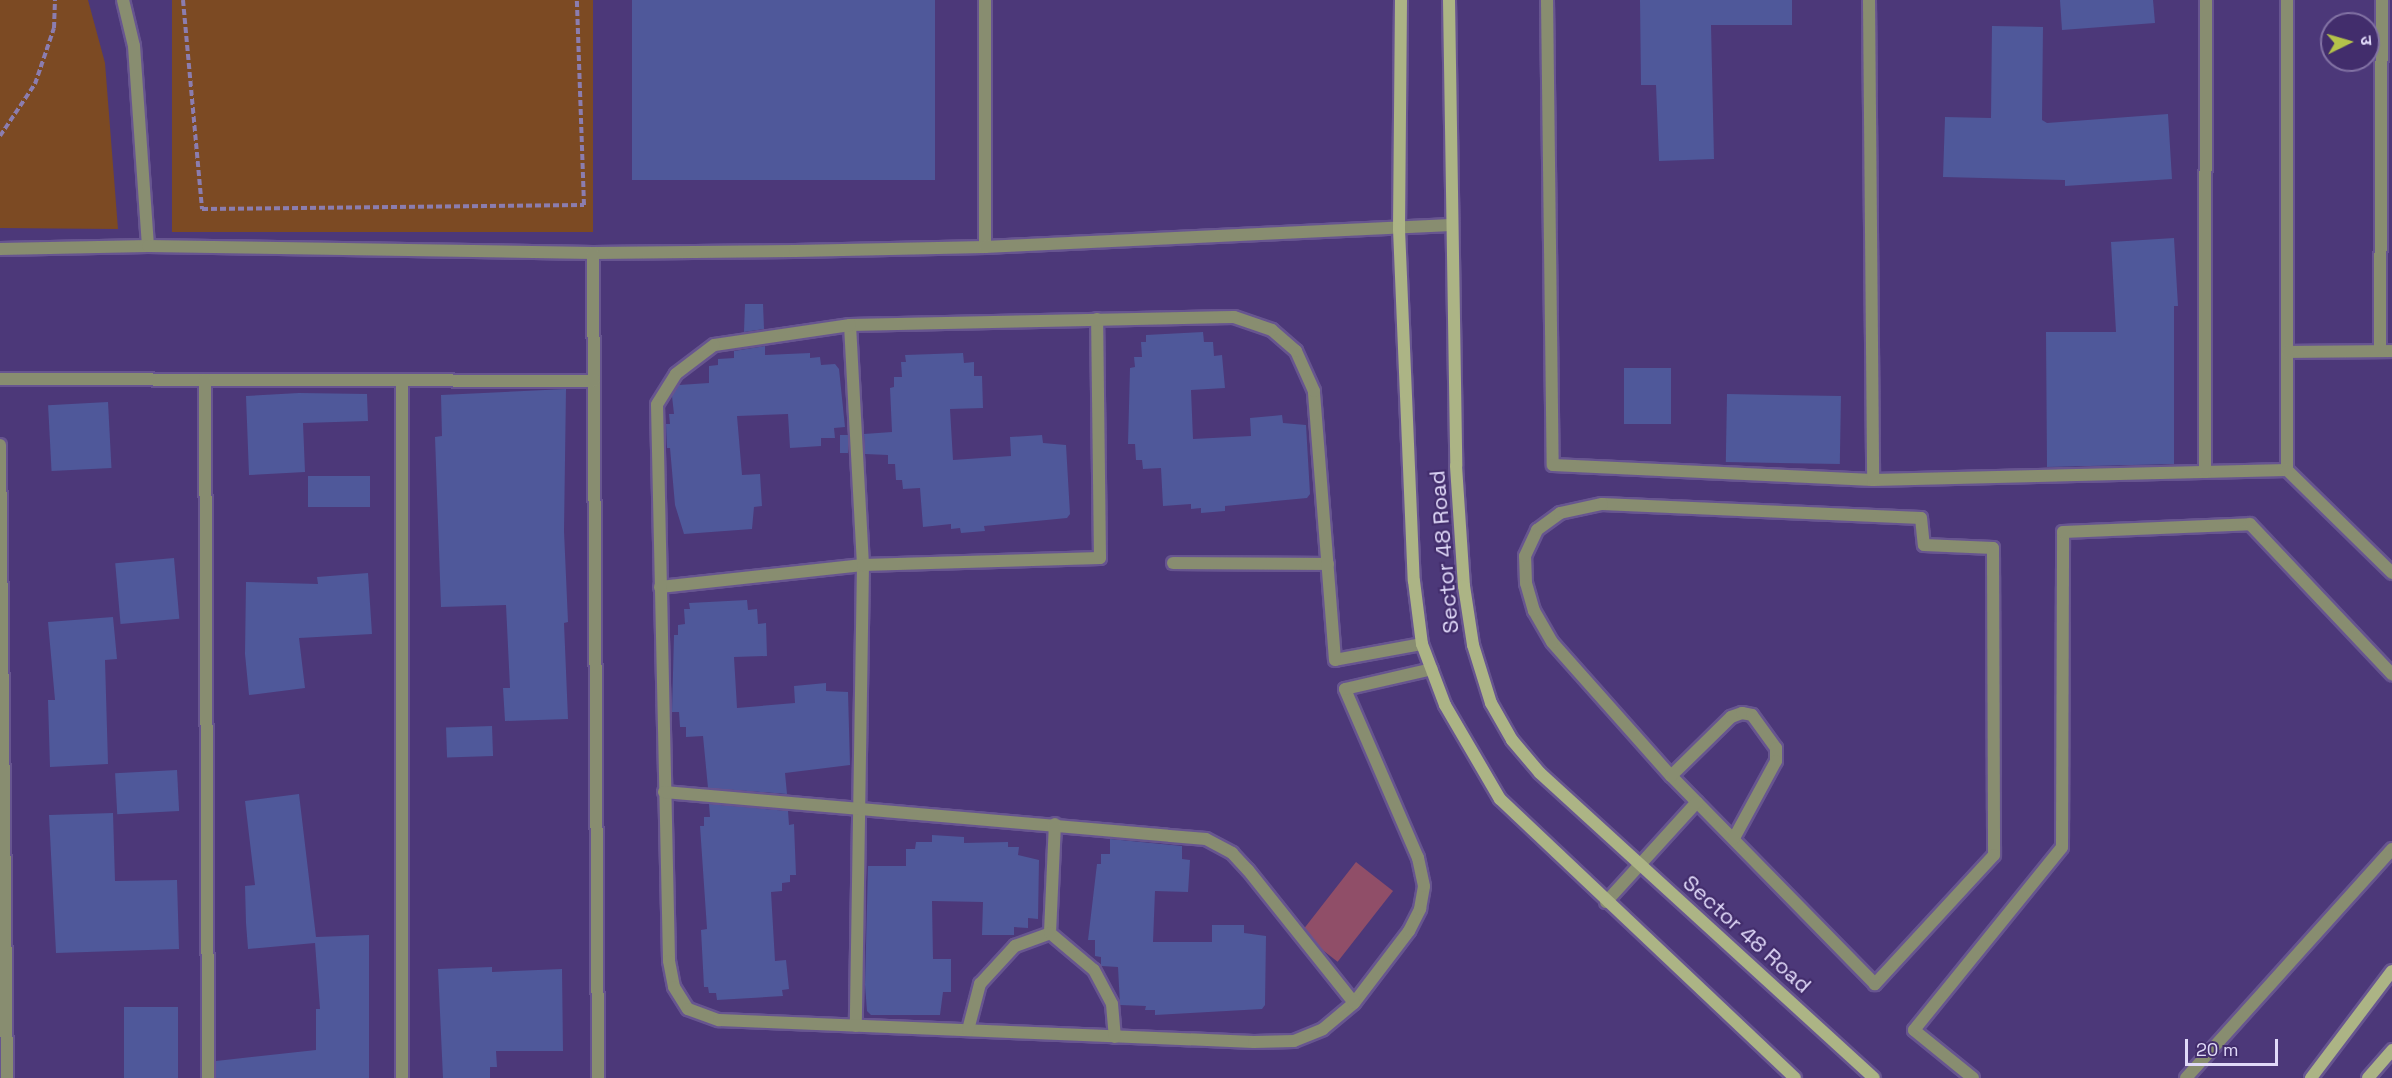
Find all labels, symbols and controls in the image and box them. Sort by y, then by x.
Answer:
north arrow [2320,12,2380,72]
text: उ [2356,35,2377,46]
street label: Sector 48 Road [1424,469,1464,635]
street label: Sector 48 Road [1677,869,1817,999]
scale bar [2188,1027,2281,1065]
text: 20 m [2196,1038,2239,1061]

